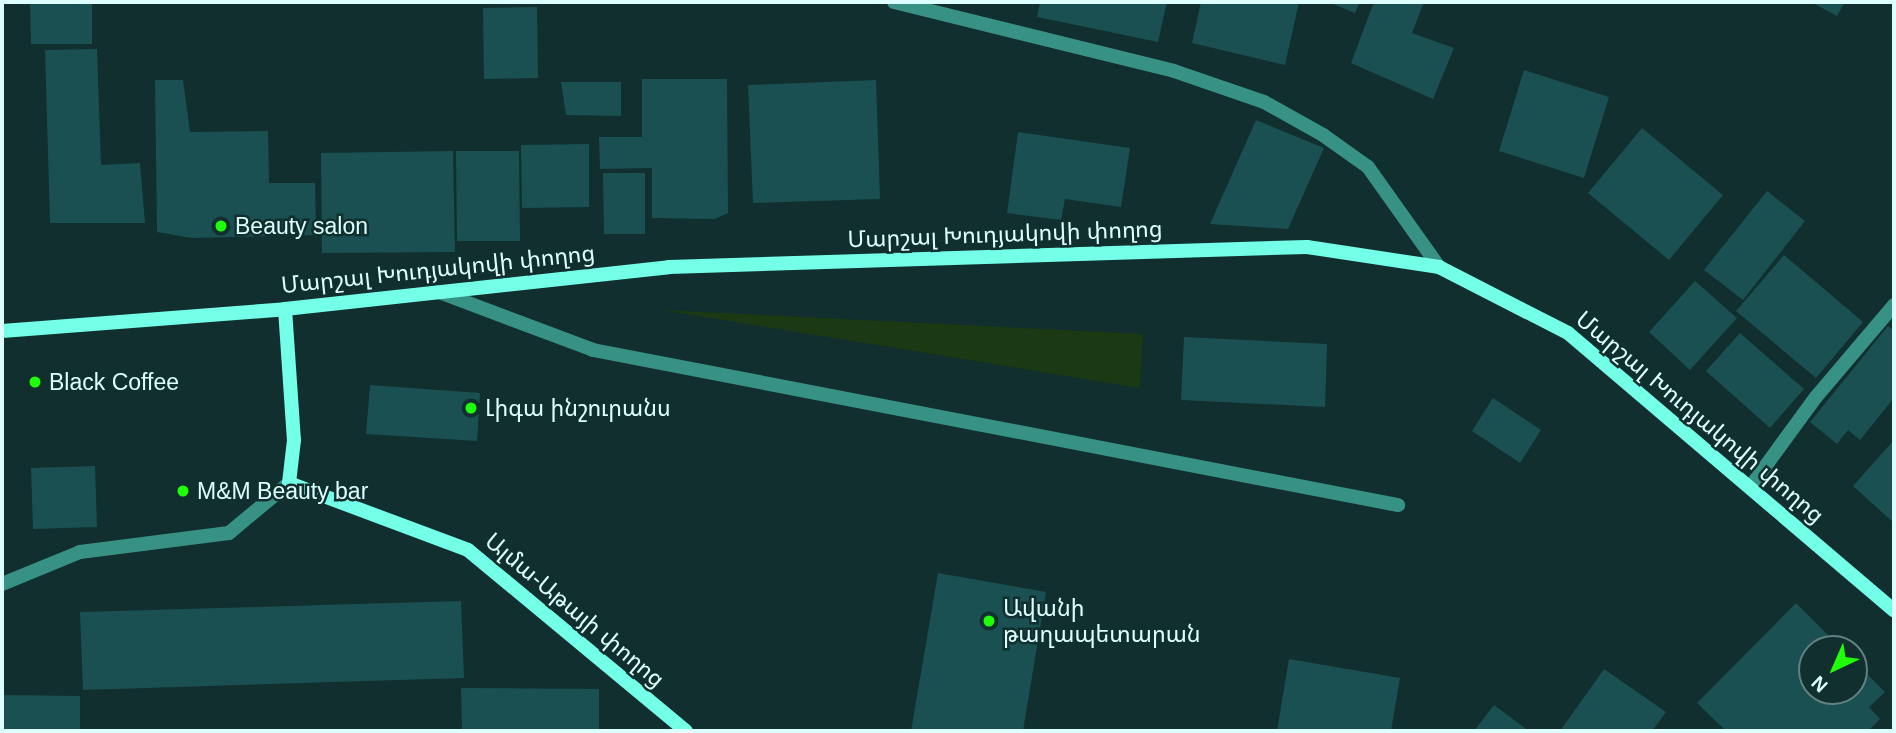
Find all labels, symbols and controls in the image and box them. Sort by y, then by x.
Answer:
place label: Beauty salon [235,212,368,240]
street label: Մարշալ Խուդյակովի փողոց [847,215,1163,253]
marker: Beauty salon [213,218,229,234]
street label: Մարշալ Խուդյակովի փողոց [280,239,596,299]
street label: Մարշալ Խուդյակովի փողոց [1570,305,1830,529]
place label: Black Coffee [49,368,179,396]
marker: Black Coffee [27,374,43,390]
place label: Լիգա ինշուրանս [485,394,671,422]
marker: Լիգա ինշուրանս [463,400,479,416]
place label: M&M Beauty bar [197,477,368,505]
marker: M&M Beauty bar [175,483,191,499]
street label: Ալմա-Աթայի փողոց [480,527,670,693]
place label: Ավանի թաղապետարան [1003,594,1201,648]
marker: Ավանի թաղապետարան [981,613,997,629]
north arrow [1798,635,1868,705]
text: N [1807,672,1832,696]

